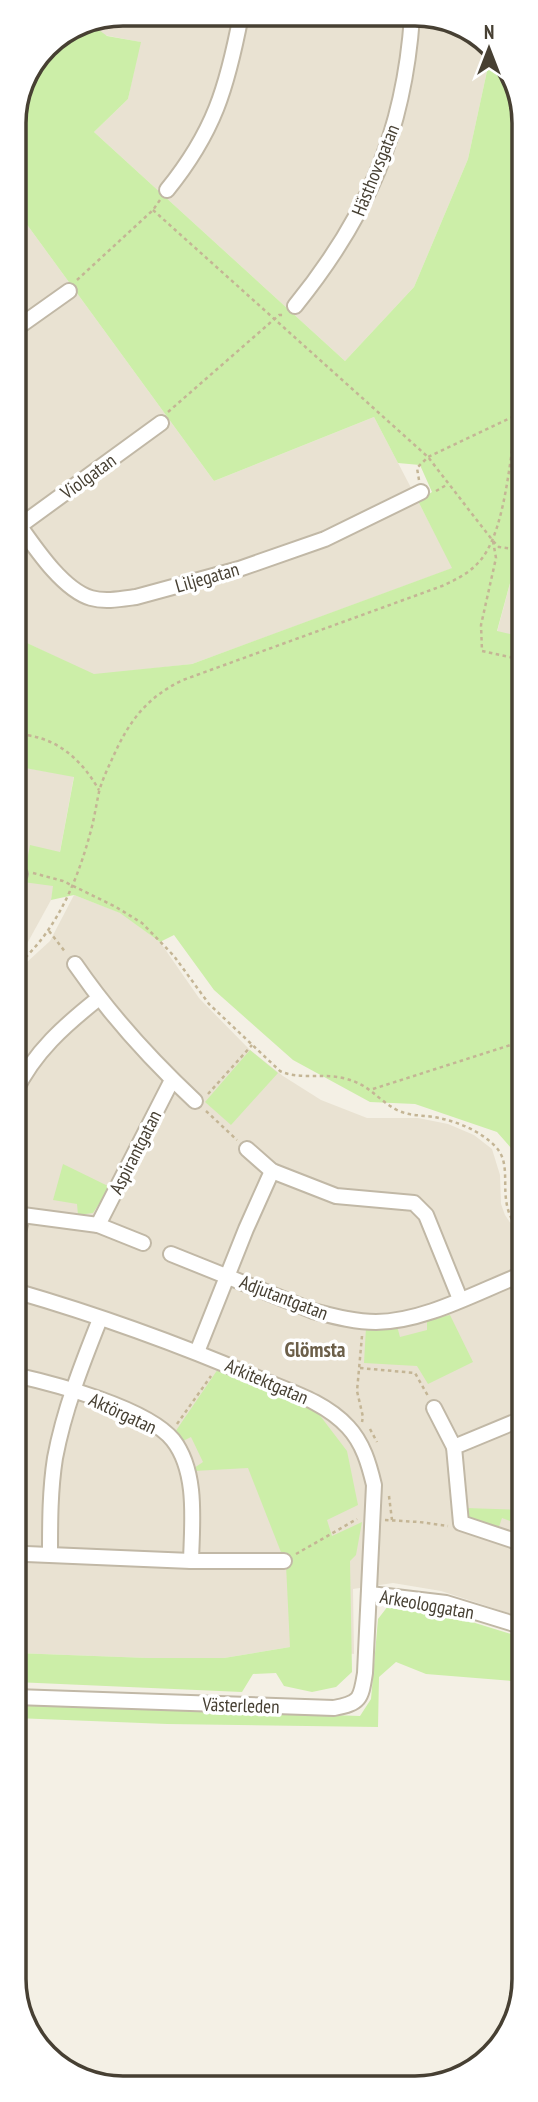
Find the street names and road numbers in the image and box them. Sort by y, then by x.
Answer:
street label: Hästhovsgatan [346,121,404,219]
street label: Violgatan [55,448,120,505]
street label: Liljegatan [172,556,242,598]
street label: Aspirantgatan [104,1106,166,1198]
street label: Adjutantgatan [236,1269,332,1325]
street label: Arkitektgatan [222,1353,312,1409]
street label: Aktörgatan [85,1387,161,1439]
street label: Arkeologgatan [378,1584,476,1624]
street label: Västerleden [201,1692,280,1718]

